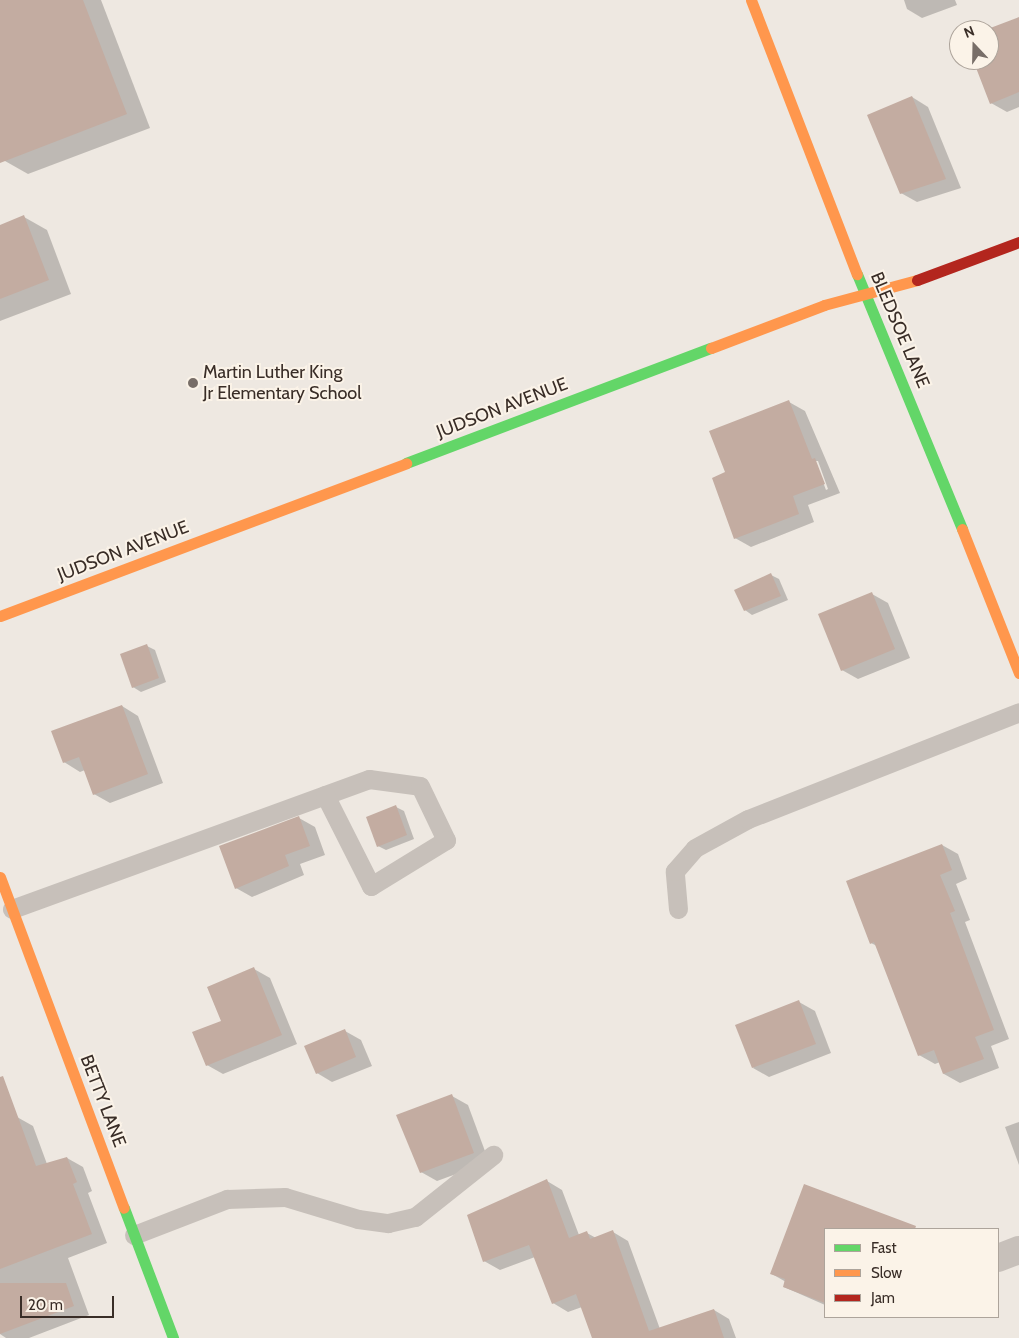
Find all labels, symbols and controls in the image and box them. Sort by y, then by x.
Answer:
north arrow [949,20,999,70]
text: N [961,22,977,42]
street label: BLEDSOE LANE [866,269,934,391]
place label: Martin Luther King Jr Elementary School [203,362,361,404]
street label: JUDSON AVENUE [433,373,571,443]
marker: Martin Luther King Jr Elementary School [187,377,199,389]
street label: JUDSON AVENUE [54,516,192,586]
street label: BETTY LANE [76,1052,130,1150]
legend [824,1228,999,1318]
text: Fast [871,1239,896,1257]
text: Slow [871,1264,902,1282]
scale bar [22,1286,116,1318]
text: Jam [871,1289,895,1307]
text: 20 m [28,1296,63,1314]

